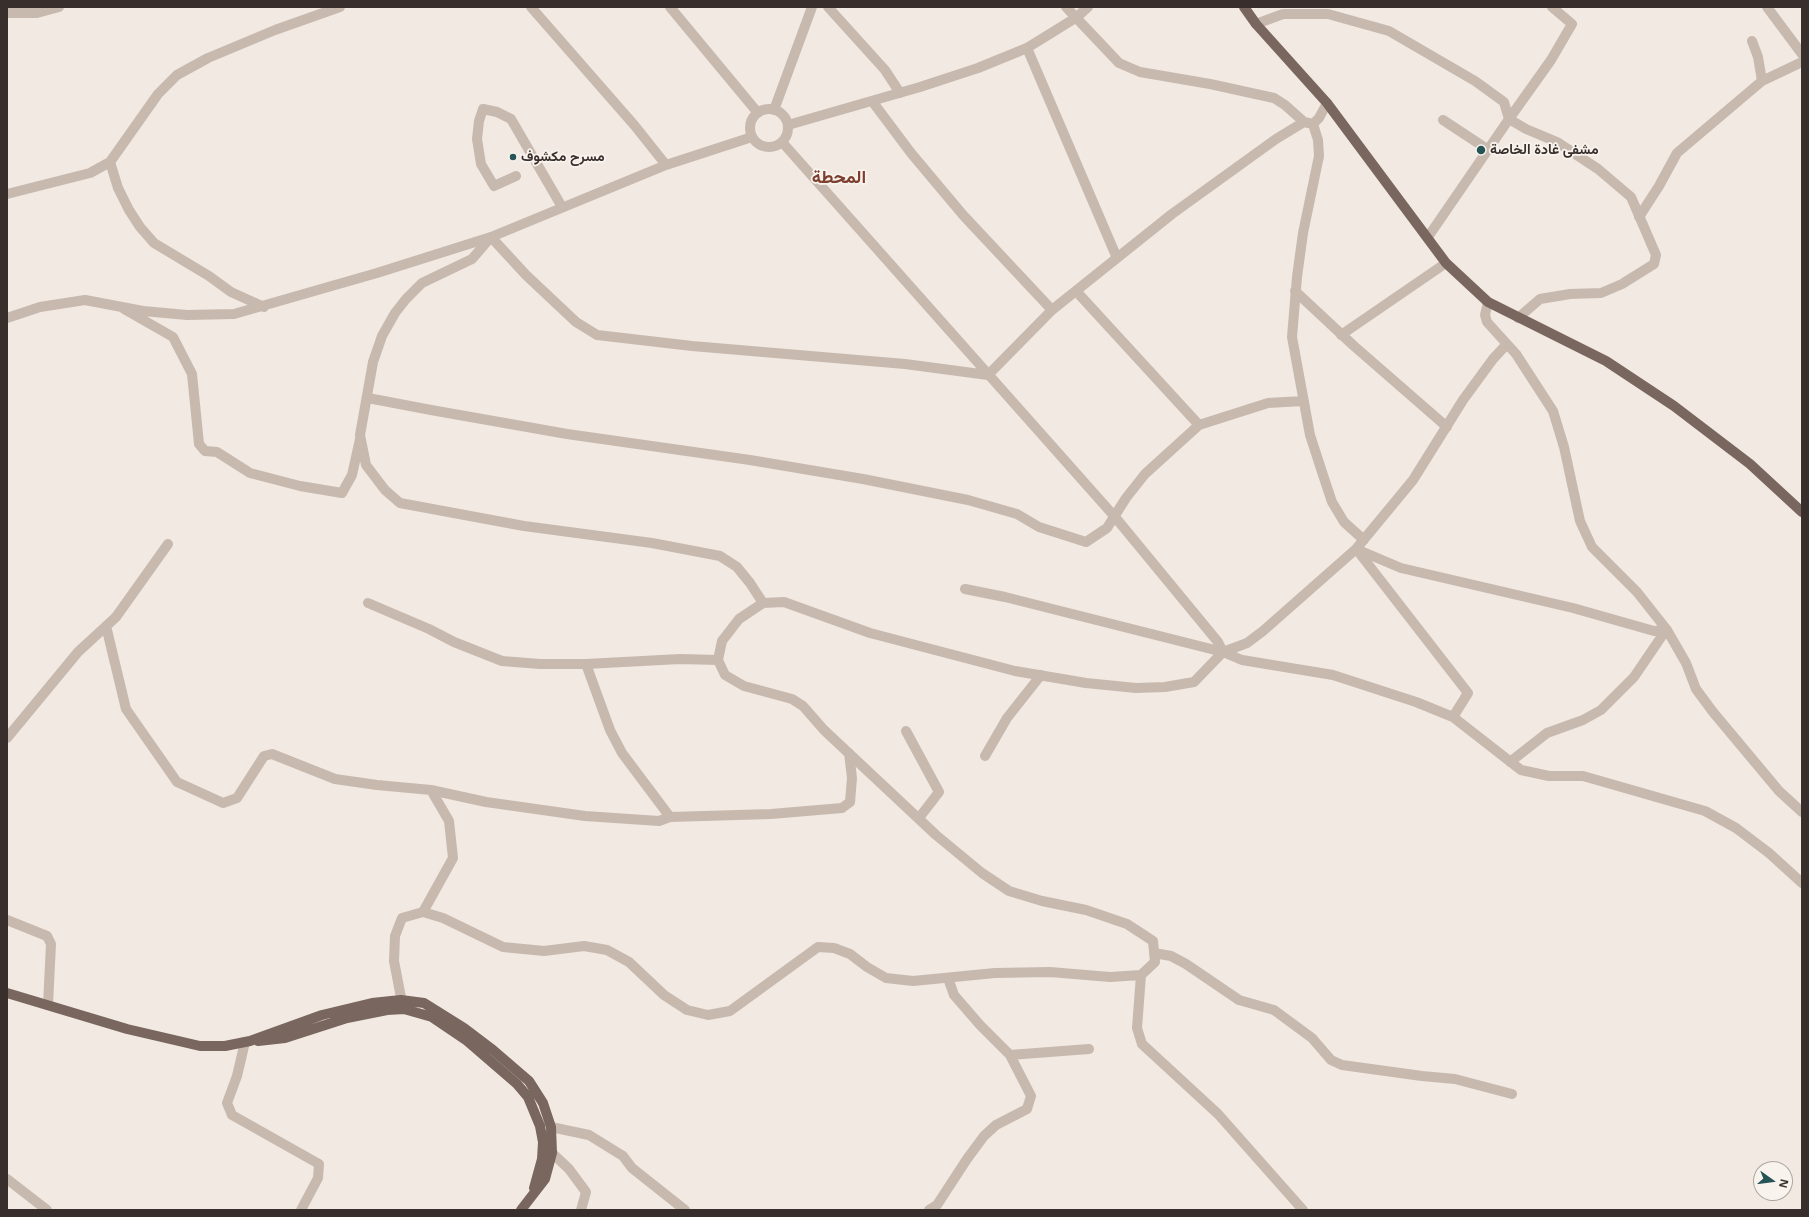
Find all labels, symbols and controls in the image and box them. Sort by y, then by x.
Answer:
place label: مشفى غادة الخاصة [1490,142,1598,158]
marker: مشفى غادة الخاصة [1475,144,1487,156]
place label: مسرح مكشوف [521,149,605,165]
marker: مسرح مكشوف [508,152,518,162]
district label: المحطة [812,167,866,189]
north arrow [1753,1161,1793,1201]
text: N [1776,1178,1793,1190]

